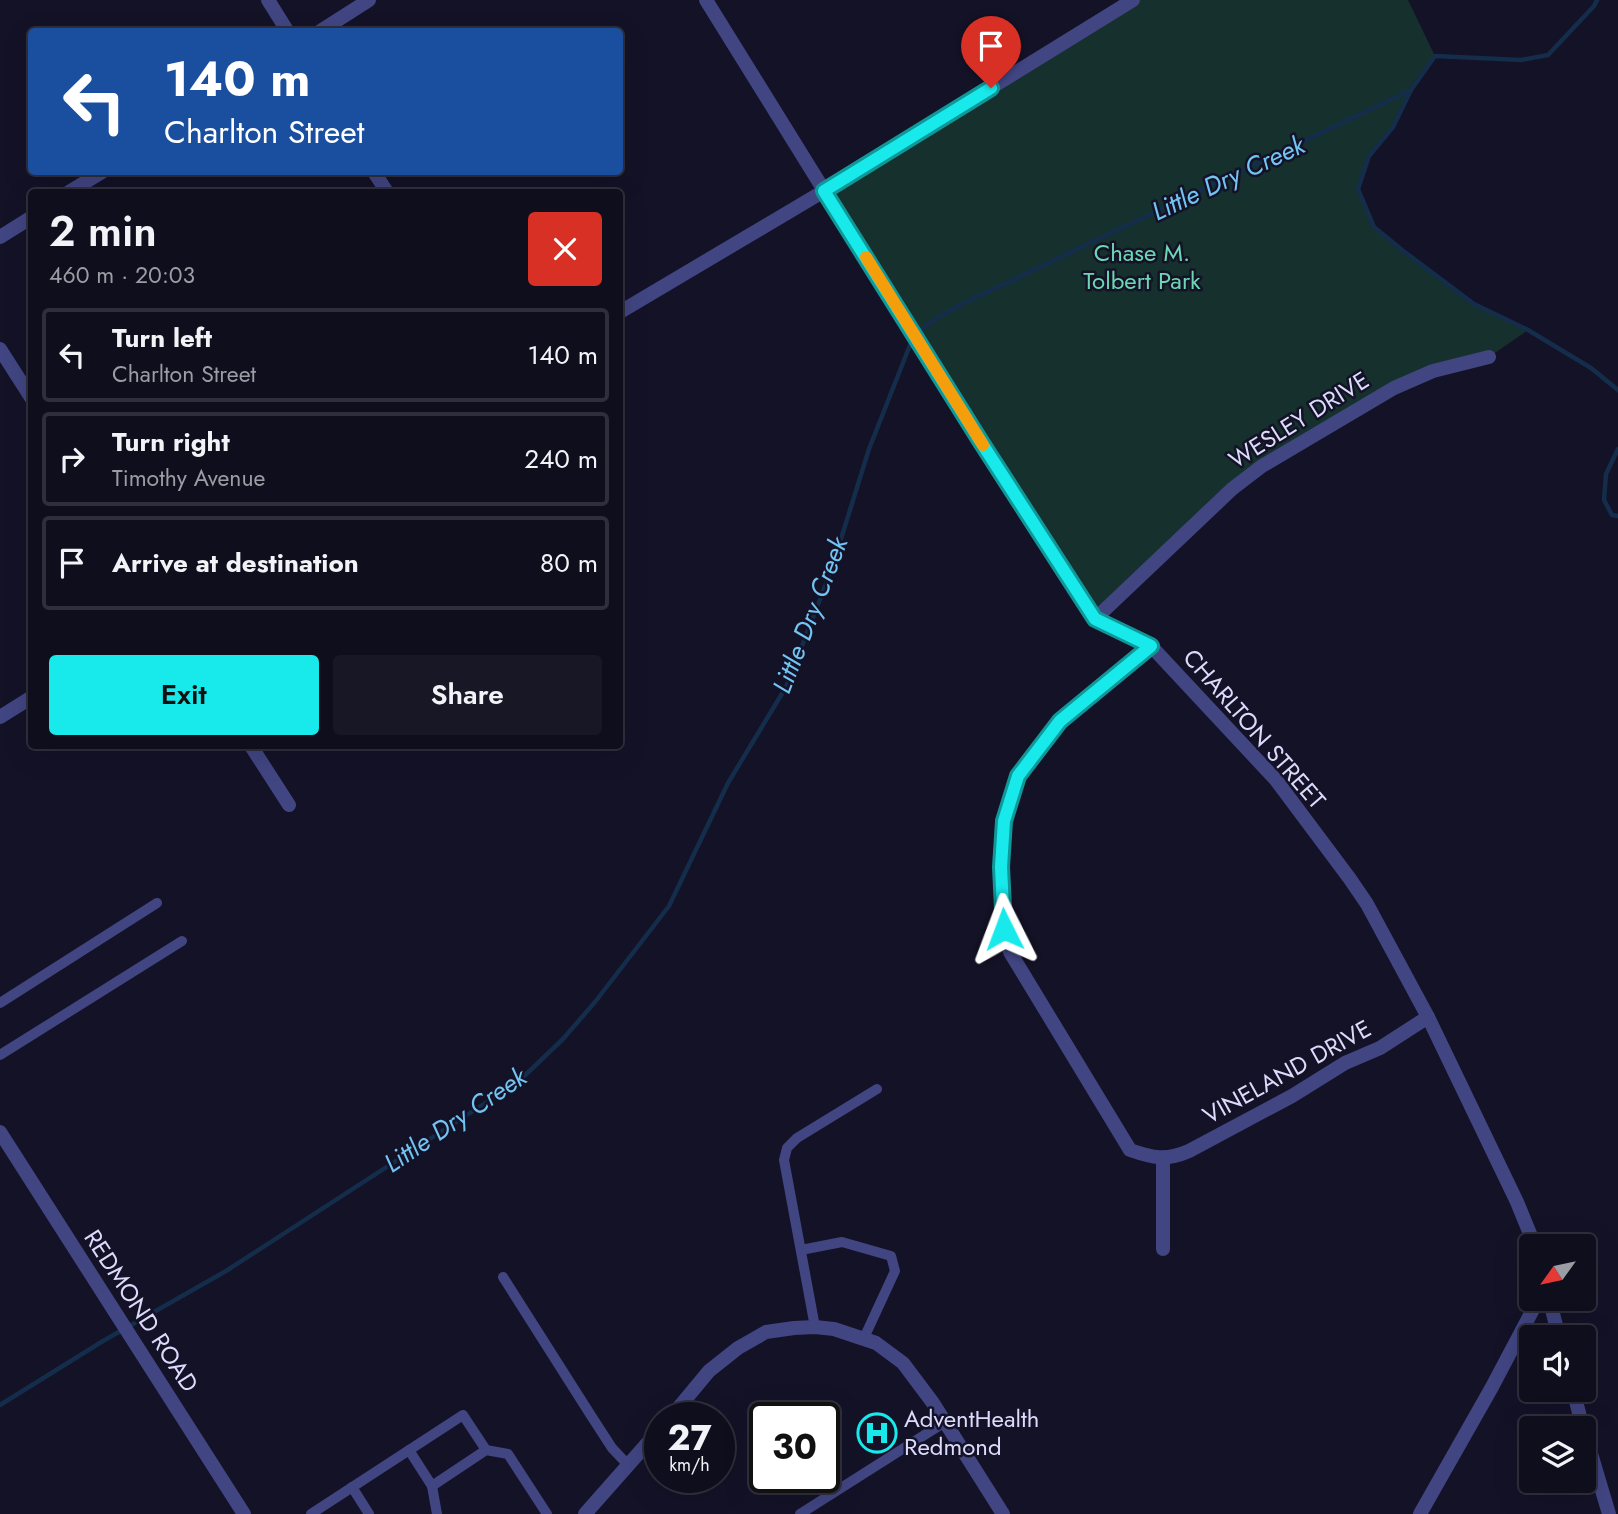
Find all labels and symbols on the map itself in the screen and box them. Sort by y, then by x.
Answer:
pin [961,16,1021,88]
water label: Little Dry Creek [1145,125,1312,230]
park label: Chase M. Tolbert Park [1083,235,1201,298]
street label: WESLEY DRIVE [1222,362,1376,477]
water label: Little Dry Creek [763,529,858,699]
street label: CHARLTON STREET [1175,641,1334,816]
position arrow [967,892,1041,966]
street label: VINELAND DRIVE [1196,1011,1377,1132]
water label: Little Dry Creek [376,1057,536,1182]
street label: REDMOND ROAD [76,1223,207,1399]
north arrow [1519,1234,1596,1311]
place label: AdventHealth Redmond [904,1401,1039,1464]
speed limit sign: 30 [749,1402,840,1493]
hospital icon: AdventHealth Redmond [856,1412,898,1454]

